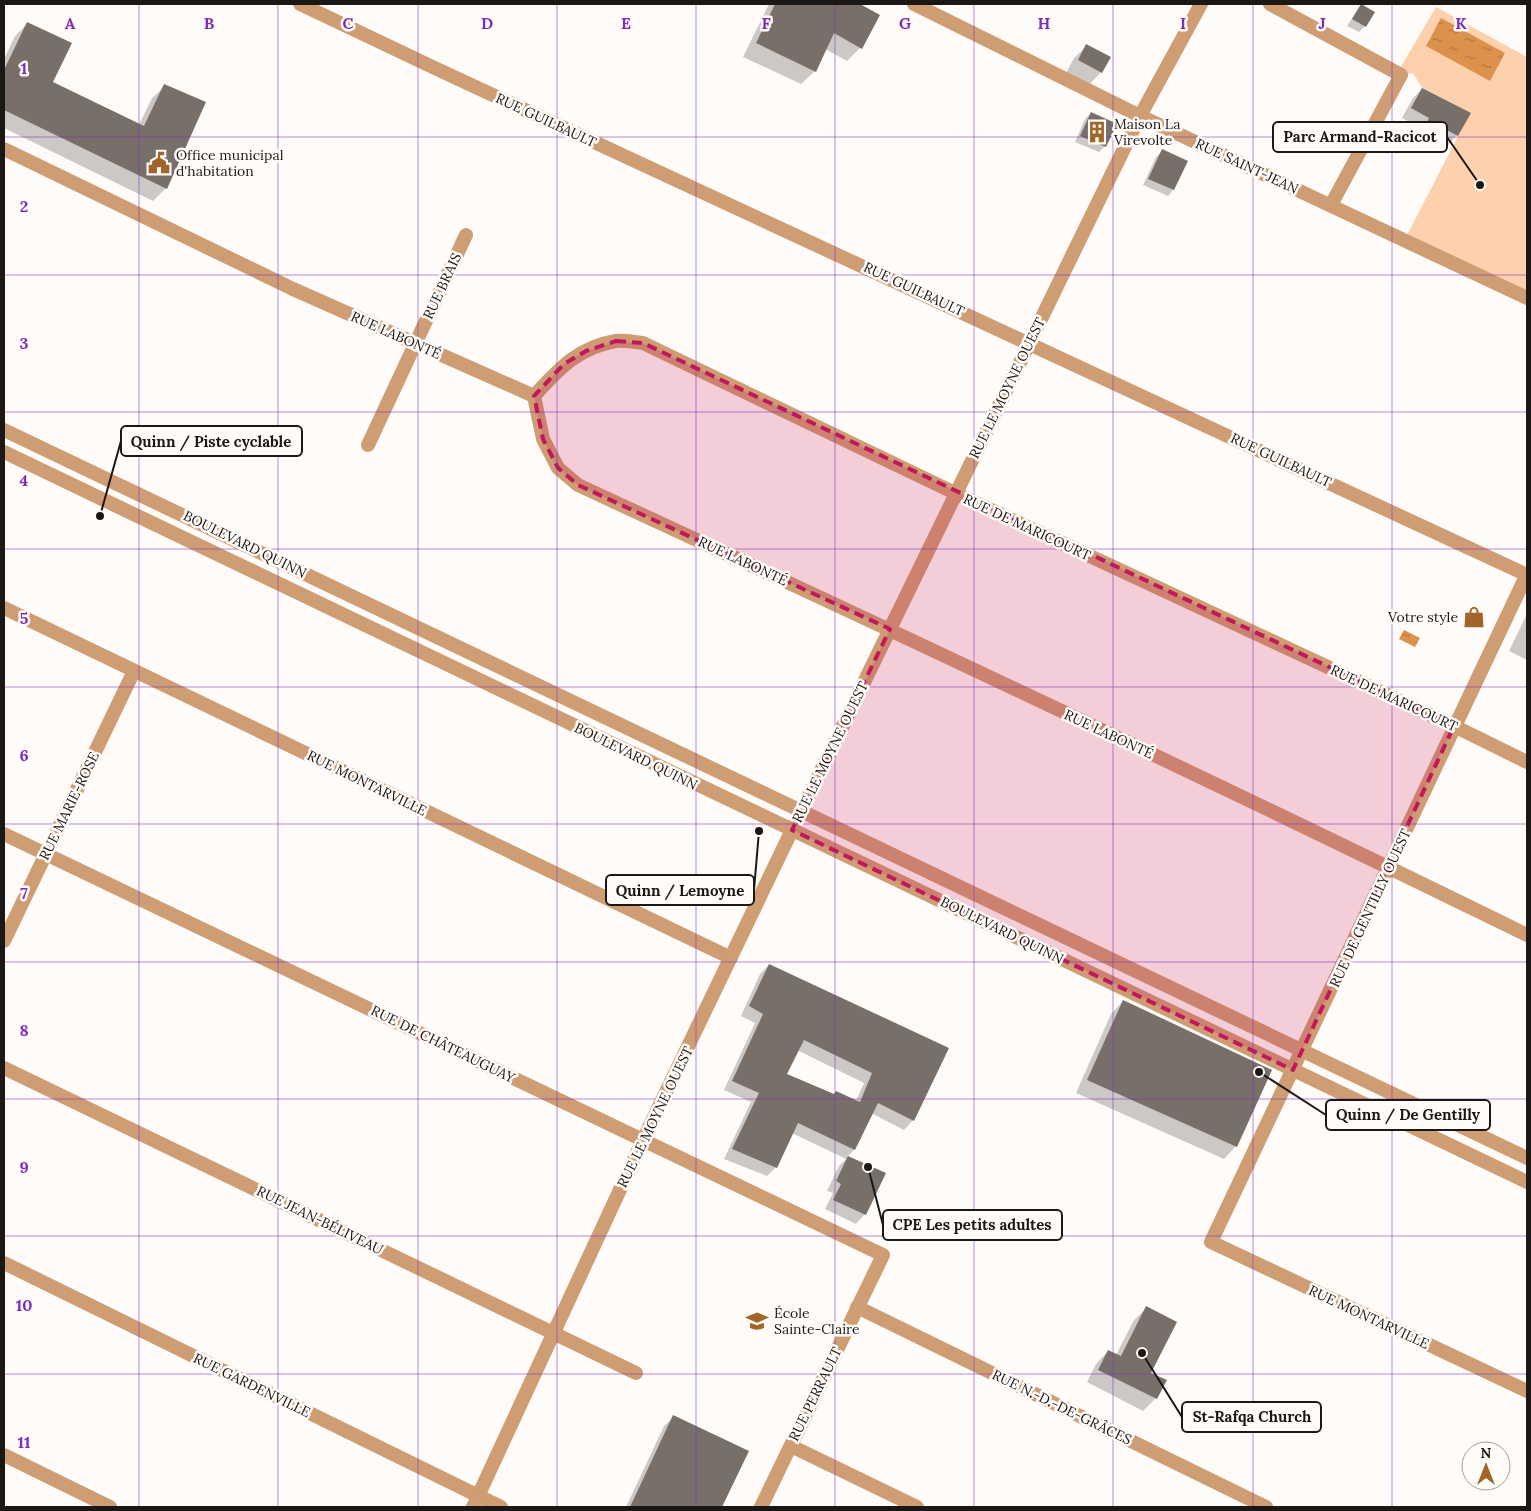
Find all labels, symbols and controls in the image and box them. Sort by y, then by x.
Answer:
text: A [65,13,76,33]
text: B [204,13,215,33]
text: C [342,13,354,33]
text: D [481,13,493,33]
text: E [621,13,631,33]
text: F [761,13,771,33]
text: G [899,13,911,33]
text: H [1038,13,1051,33]
text: I [1180,13,1186,33]
text: J [1318,13,1326,33]
text: K [1455,13,1467,33]
text: 1 [21,58,27,78]
street label: RUE GUILBAULT [493,89,599,151]
place label: Maison La Virevolte [1113,115,1181,149]
building icon: Maison La Virevolte [1084,119,1110,145]
callout: Parc Armand-Racicot [1273,122,1447,152]
text: Parc Armand-Racicot [1283,127,1437,146]
street label: RUE SAINT-JEAN [1193,134,1302,198]
place label: Office municipal d'habitation [176,146,284,180]
public building icon: Office municipal d'habitation [146,150,172,176]
text: 2 [20,196,28,216]
street label: RUE BRAIS [419,250,465,322]
street label: RUE GUILBAULT [861,258,967,320]
street label: RUE LABONTÉ [348,307,444,363]
street label: RUE LE MOYNE OUEST [965,314,1049,462]
text: 3 [20,333,29,353]
callout: Quinn / Piste cyclable [121,426,302,456]
street label: RUE GUILBAULT [1228,429,1334,491]
text: Quinn / Piste cyclable [131,432,291,452]
text: 4 [20,470,29,490]
street label: RUE DE MARICOURT [960,490,1094,564]
street label: BOULEVARD QUINN [180,506,310,582]
street label: RUE LABONTÉ [695,532,791,590]
shop icon: Votre style [1461,604,1487,630]
text: 5 [20,608,29,628]
place label: Votre style [1387,608,1458,626]
street label: RUE DE MARICOURT [1327,661,1461,735]
street label: RUE LE MOYNE OUEST [788,678,872,826]
street label: RUE LABONTÉ [1061,705,1157,763]
street label: BOULEVARD QUINN [571,718,701,794]
text: 6 [19,745,29,765]
street label: RUE MONTARVILLE [304,746,430,820]
street label: RUE MARIE-ROSE [35,749,103,863]
street label: RUE DE GENTILLY OUEST [1325,826,1415,990]
callout: Quinn / Lemoyne [606,875,754,905]
text: Quinn / Lemoyne [616,881,744,901]
text: 7 [20,883,28,903]
street label: BOULEVARD QUINN [937,892,1067,968]
street label: RUE DE CHÂTEAUGUAY [368,1001,519,1087]
text: 8 [19,1020,29,1040]
street label: RUE LE MOYNE OUEST [613,1043,697,1191]
callout: Quinn / De Gentilly [1326,1100,1490,1130]
text: Quinn / De Gentilly [1336,1105,1481,1125]
text: 9 [19,1157,29,1177]
street label: RUE JEAN-BÉLIVEAU [254,1182,387,1259]
callout: CPE Les petits adultes [883,1210,1062,1240]
text: CPE Les petits adultes [892,1215,1052,1234]
street label: RUE MONTARVILLE [1306,1281,1432,1353]
text: 10 [16,1295,32,1315]
place label: École Sainte-Claire [774,1304,860,1338]
school or university icon: École Sainte-Claire [744,1308,770,1334]
street label: RUE PERRAULT [784,1344,846,1444]
street label: RUE GARDENVILLE [190,1349,314,1421]
street label: RUE N.-D.-DE-GRÂCES [989,1365,1135,1449]
callout: St-Rafqa Church [1182,1402,1321,1432]
text: St-Rafqa Church [1193,1407,1312,1426]
text: 11 [18,1432,31,1452]
north arrow [1461,1441,1511,1491]
text: N [1481,1444,1492,1462]

